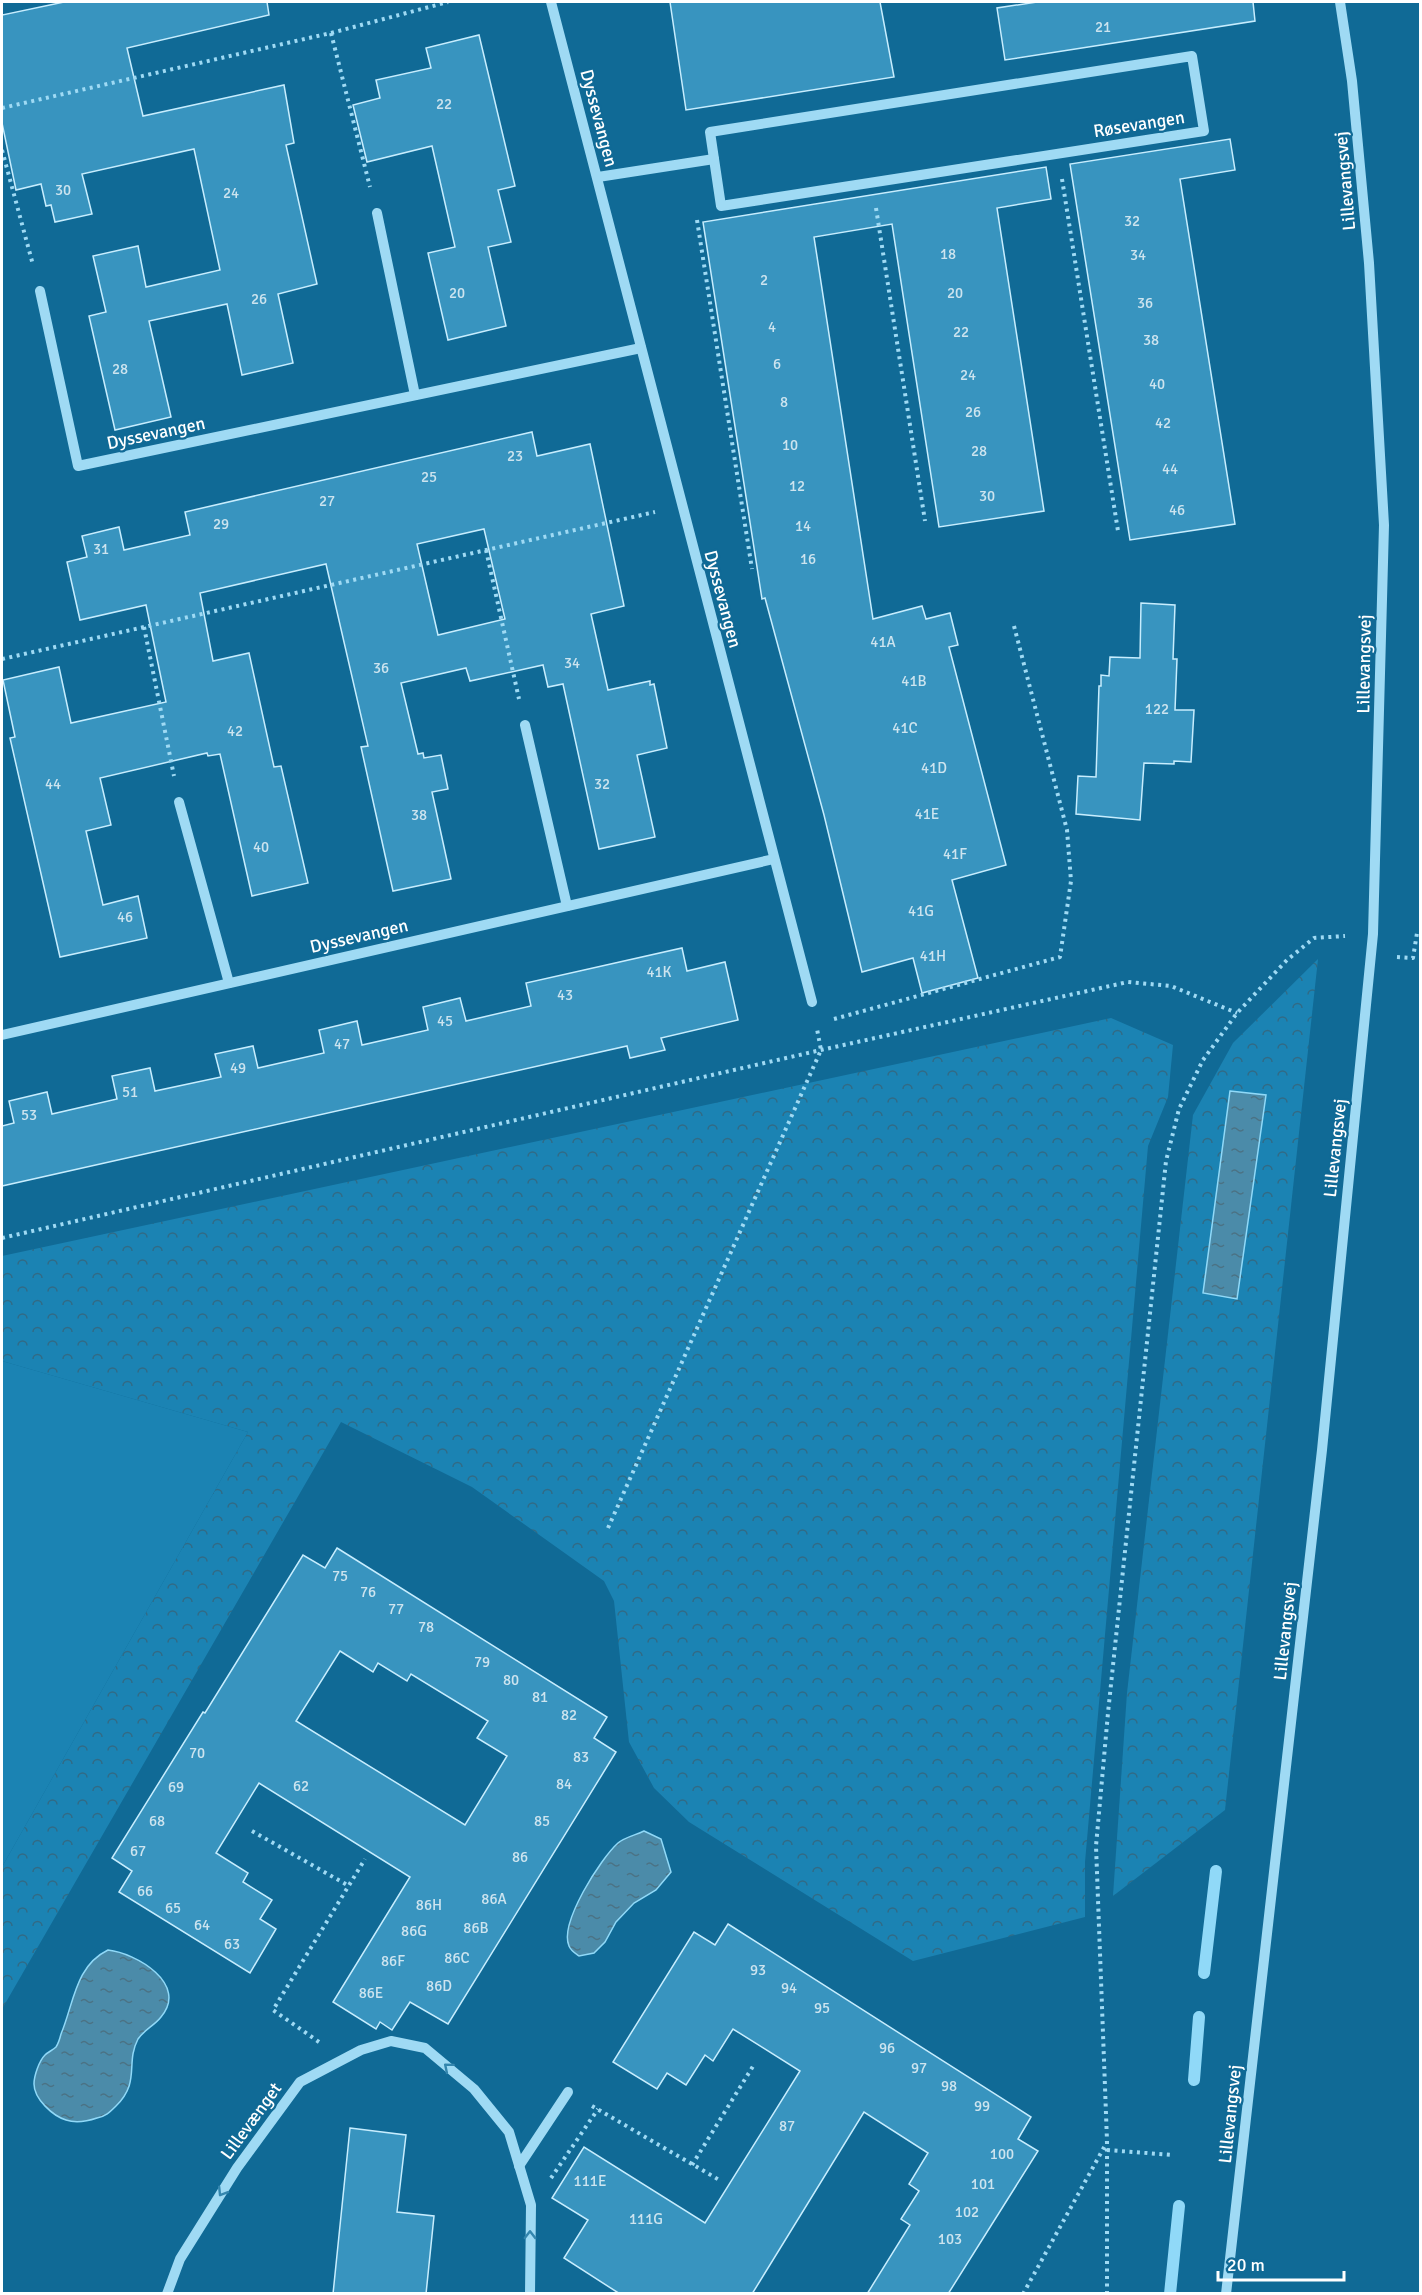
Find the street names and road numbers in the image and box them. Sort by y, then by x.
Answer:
street label: Dyssevangen [575,67,623,169]
street label: Røsevangen [1092,106,1186,142]
street label: Lillevangsvej [1330,131,1360,231]
street label: Dyssevangen [105,412,207,454]
street label: Dyssevangen [699,548,747,650]
street label: Lillevangsvej [1352,614,1376,714]
street label: Dyssevangen [308,914,410,958]
street label: Lillevangsvej [1319,1097,1351,1199]
street label: Lillevangsvej [1269,1580,1301,1682]
street label: Lillevangsvej [1214,2063,1246,2165]
street label: Lillevænget [216,2078,286,2164]

